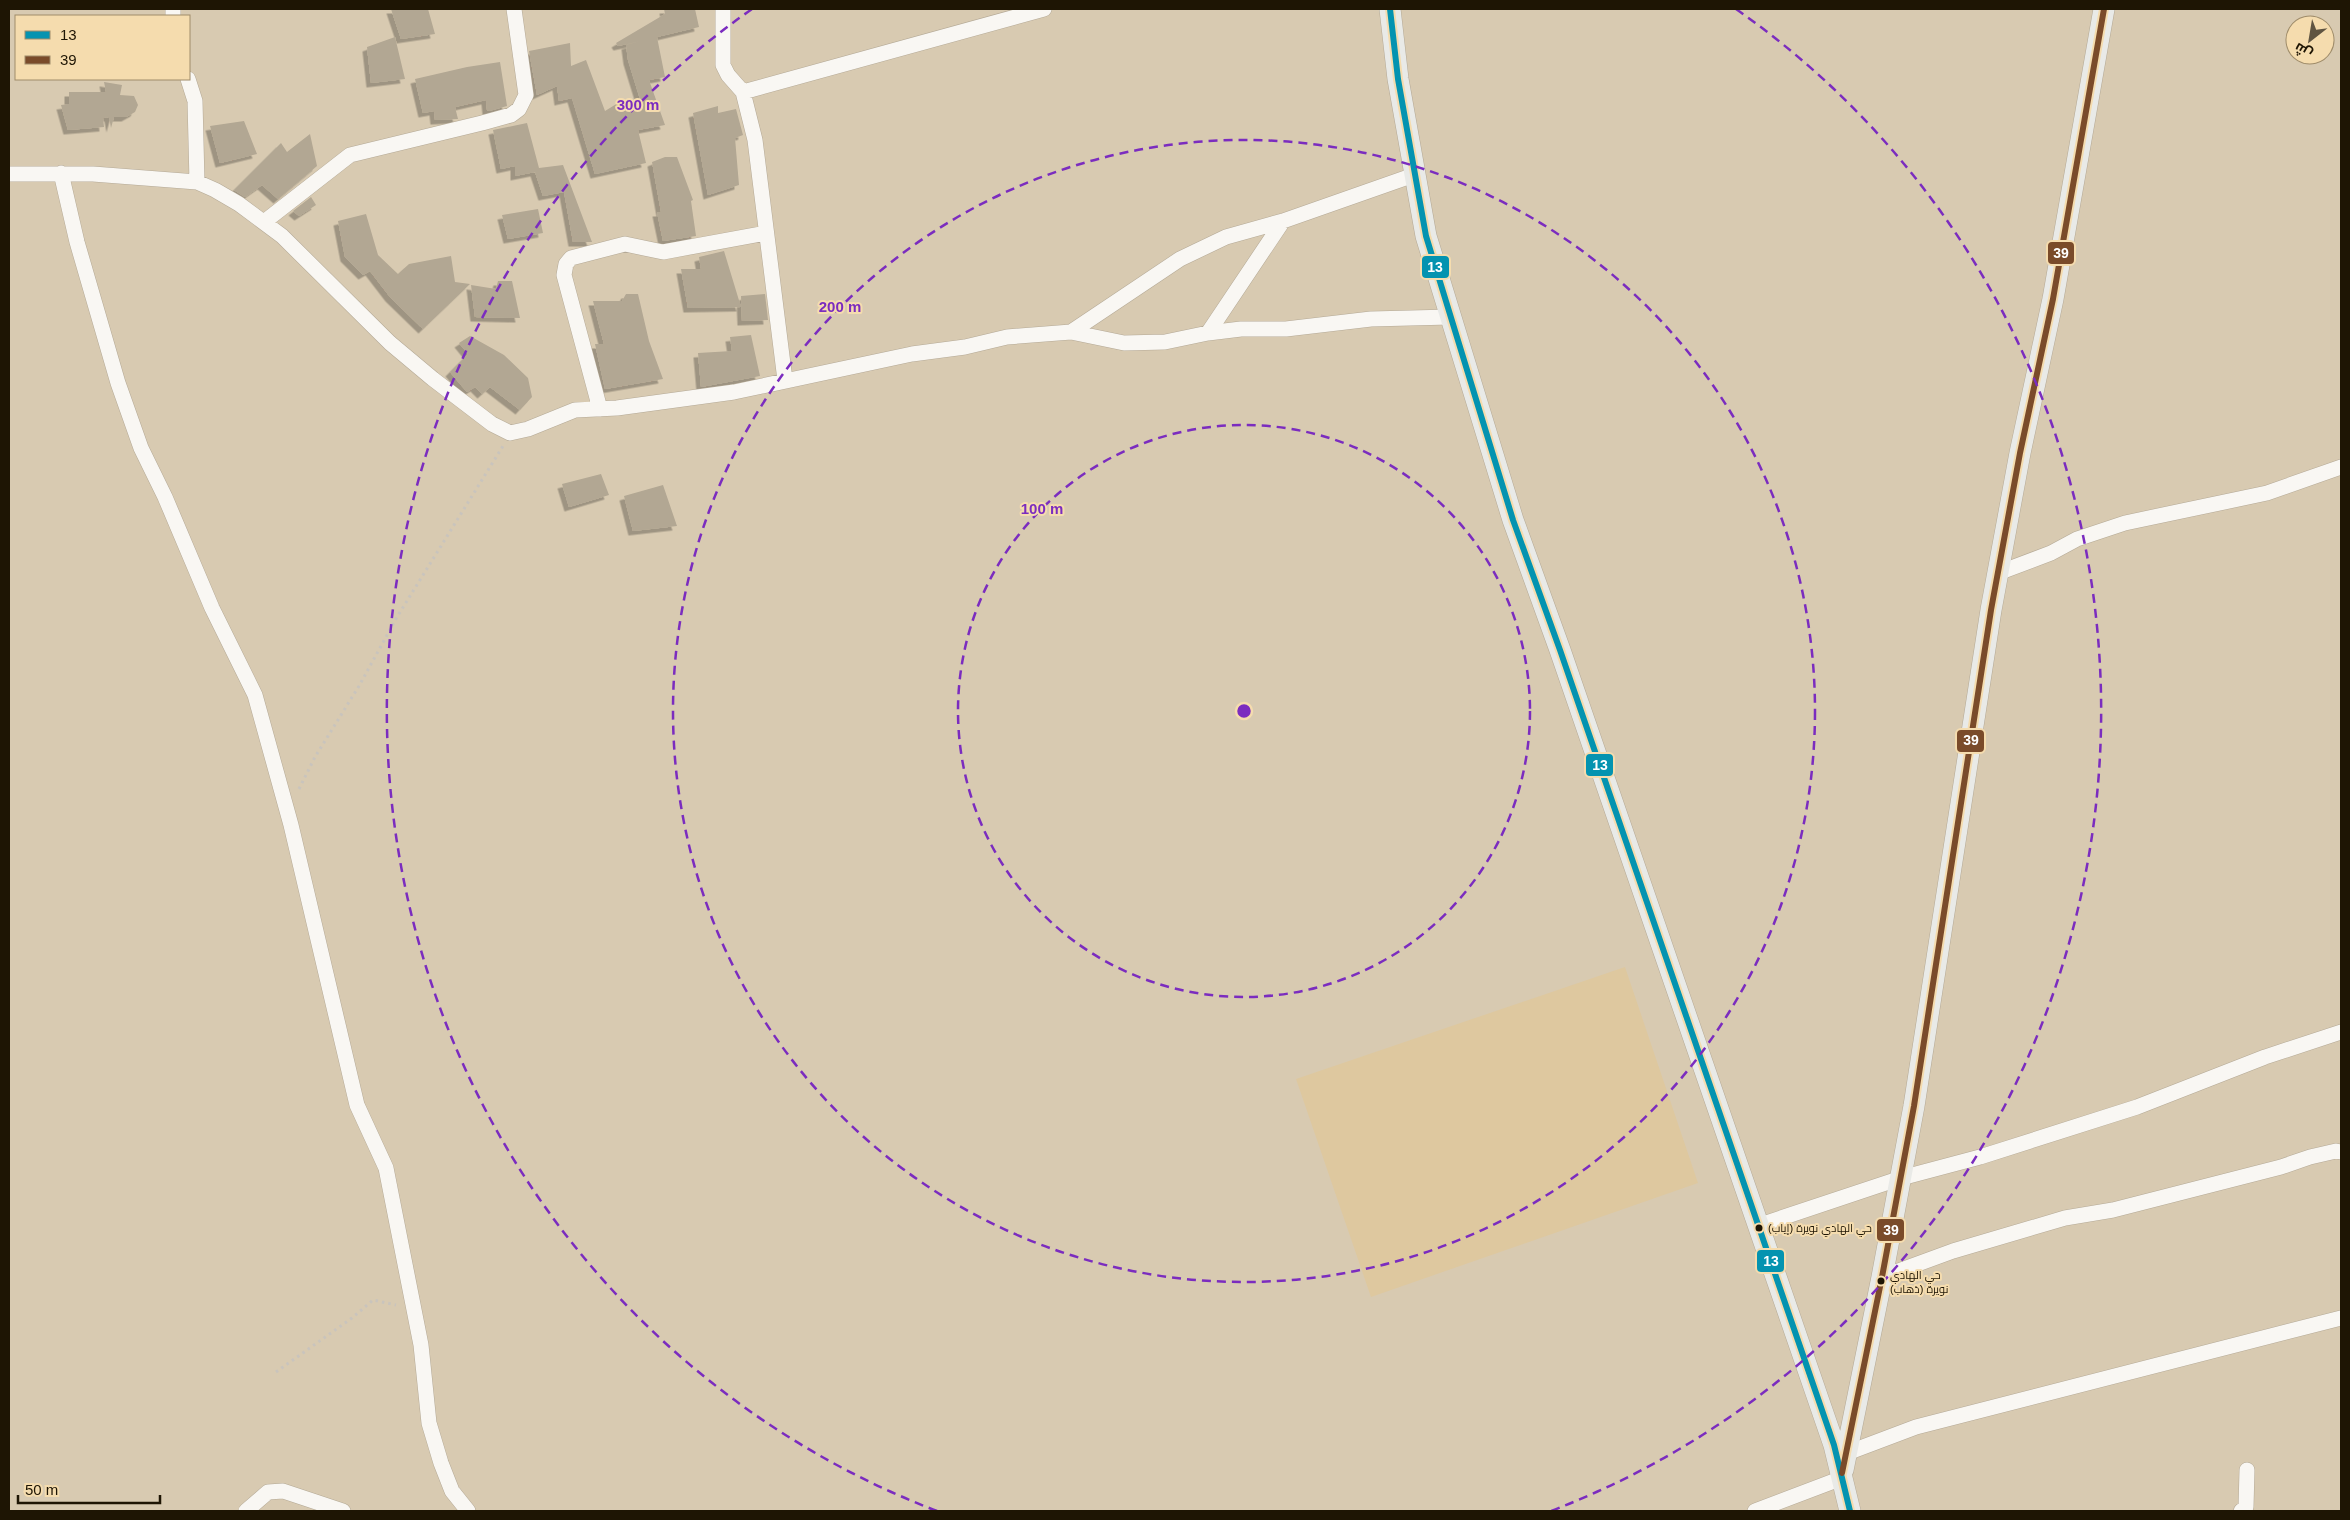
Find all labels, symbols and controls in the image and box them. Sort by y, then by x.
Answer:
legend [15,15,190,80]
north arrow [2285,15,2335,65]
text: 13 [60,26,77,43]
text: ش [2291,39,2316,63]
text: 39 [60,51,77,68]
text: 300 m [617,96,659,113]
line badge: 39 [2047,241,2075,265]
text: 39 [2053,245,2069,261]
line badge: 13 [1421,255,1450,279]
text: 13 [1427,259,1443,275]
text: 200 m [819,298,861,315]
text: 100 m [1021,500,1063,517]
centre of rings [1235,702,1253,720]
line badge: 39 [1956,729,1985,753]
text: 39 [1963,732,1979,748]
line badge: 13 [1585,753,1614,777]
text: 13 [1592,757,1608,773]
line badge: 39 [1876,1218,1905,1242]
place label: حي الهادي نويرة (إياب) [1768,1222,1872,1237]
text: 39 [1883,1222,1899,1238]
marker: حي الهادي نويرة (إياب) [1754,1223,1764,1233]
line badge: 13 [1756,1249,1785,1273]
text: 13 [1763,1253,1779,1269]
place label: حي الهادي نويرة (ذهاب) [1890,1269,1948,1296]
marker: حي الهادي نويرة (ذهاب) [1876,1276,1886,1286]
scale bar [18,1472,160,1504]
text: 50 m [25,1481,58,1498]

